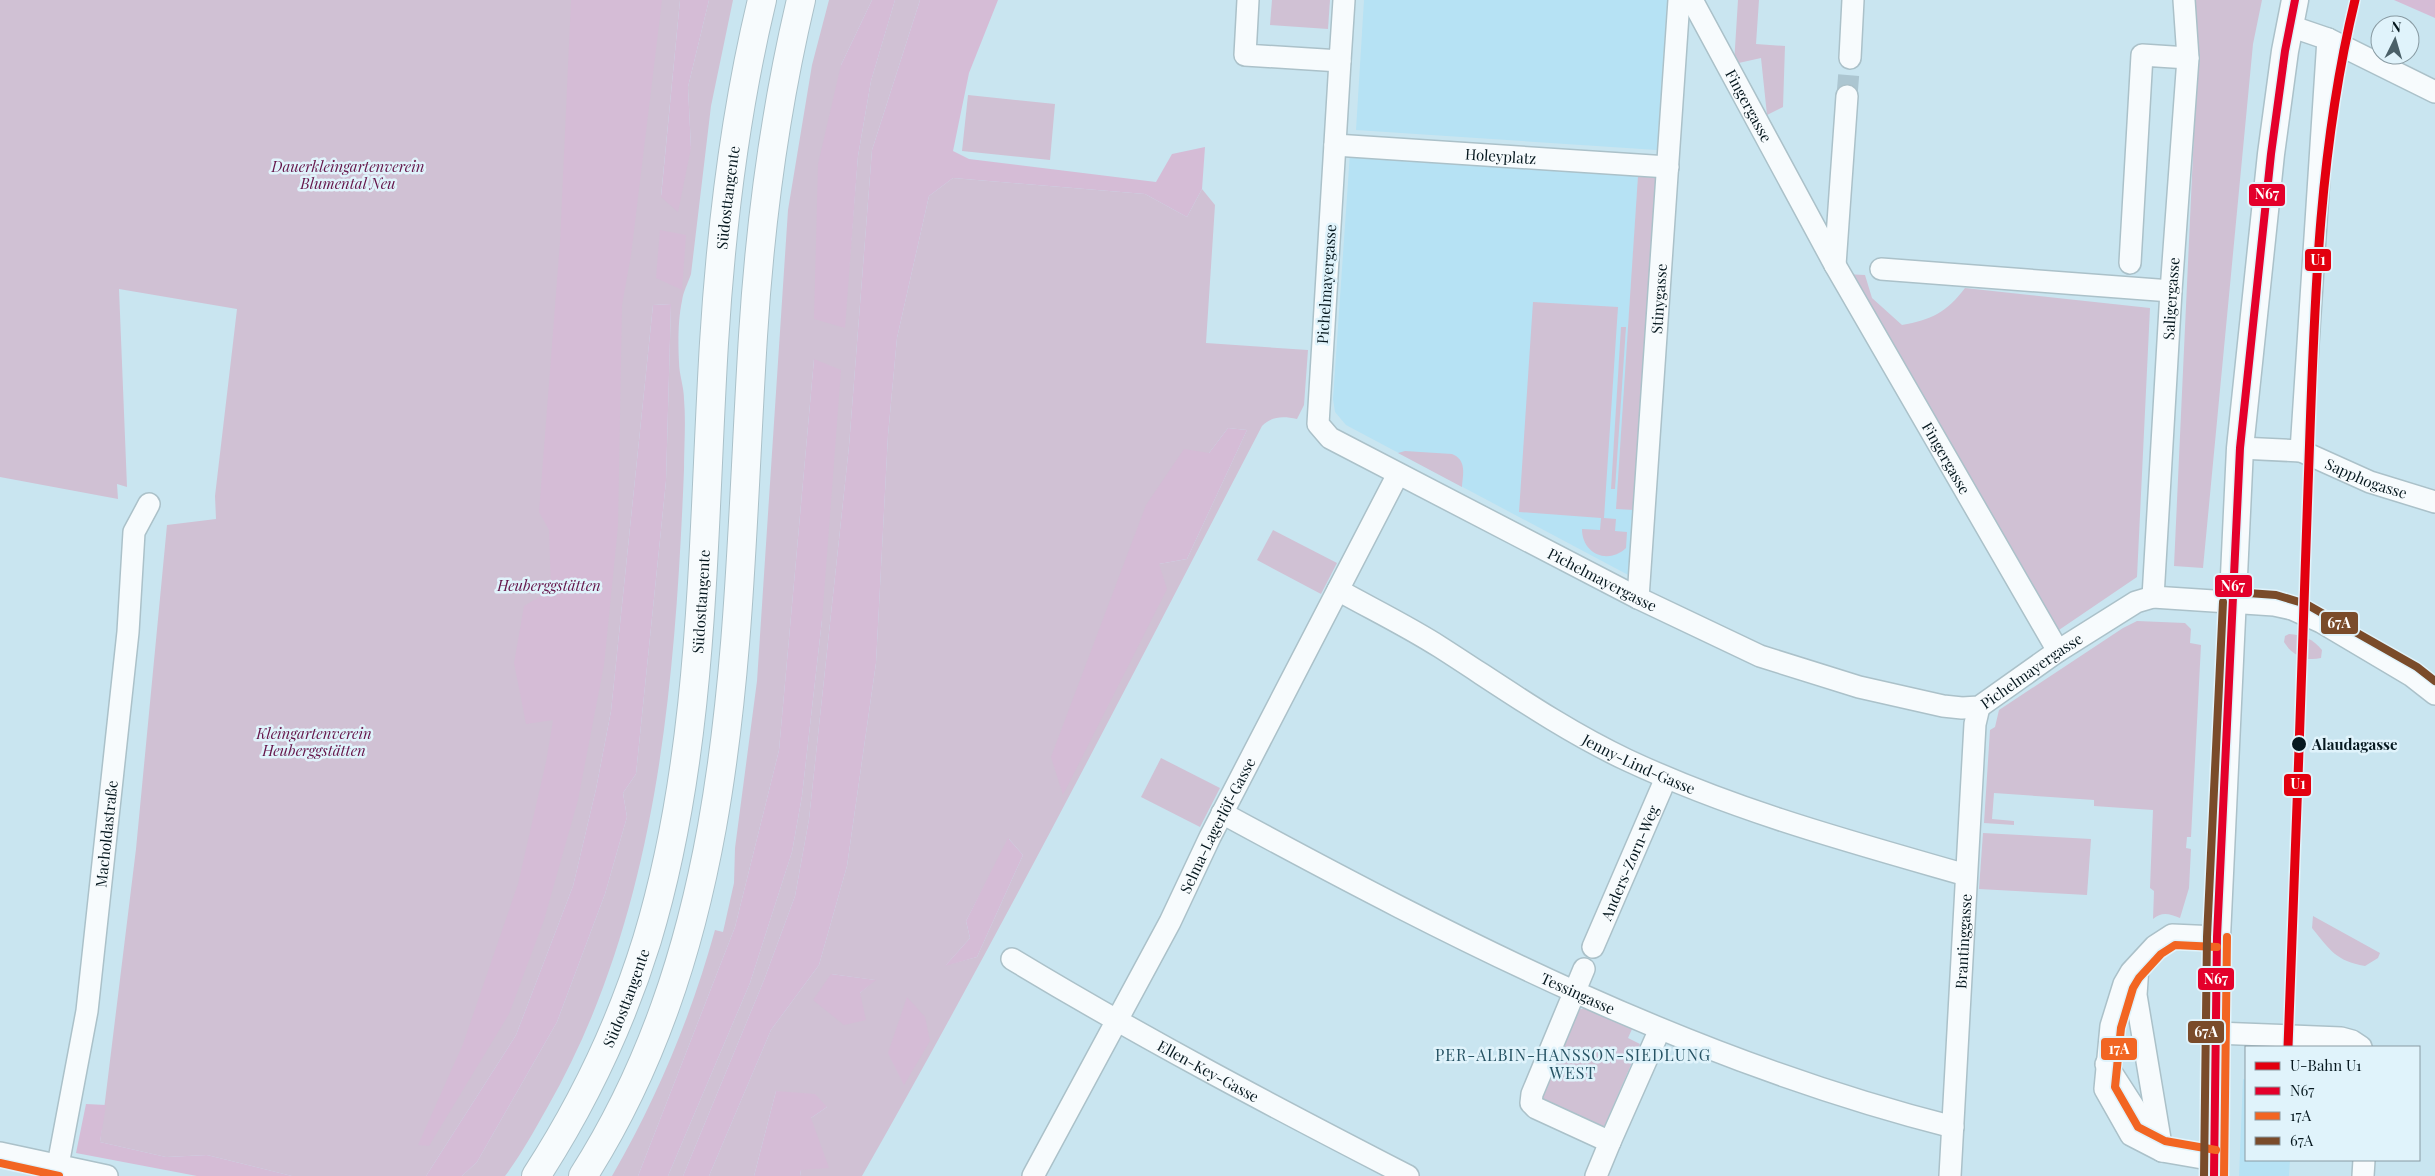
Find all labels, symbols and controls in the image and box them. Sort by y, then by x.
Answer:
north arrow [2370,15,2420,65]
text: N [2390,17,2402,36]
street label: Fingergasse [1721,66,1777,146]
street label: Holeyplatz [1464,144,1537,168]
street label: Südosttangente [711,145,744,250]
park label: Dauerkleingartenverein Blumental Neu [271,156,424,193]
line badge: N67 [2248,183,2286,207]
text: N67 [2255,184,2280,203]
street label: Pichelmayergasse [1312,224,1340,344]
line badge: U1 [2304,248,2332,272]
text: U1 [2310,250,2326,269]
street label: Saligergasse [2158,257,2183,340]
street label: Stinygasse [1646,263,1671,334]
street label: Fingergasse [1918,418,1975,498]
street label: Sapphogasse [2322,453,2410,503]
street label: Pichelmayergasse [1545,543,1660,616]
street label: Südosttangente [687,549,714,654]
line badge: N67 [2214,574,2253,598]
park label: Heuberggstätten [496,575,601,595]
text: N67 [2221,576,2246,595]
line badge: 67A [2320,611,2359,635]
text: 67A [2327,613,2351,632]
street label: Pichelmayergasse [1976,628,2086,713]
park label: Kleingartenverein Heuberggstätten [255,723,372,760]
street label: Jenny-Lind-Gasse [1578,729,1698,798]
place label: Alaudagasse [2311,734,2398,754]
marker: Alaudagasse [2290,735,2308,753]
street label: Selma-Lagerlöf-Gasse [1175,754,1259,897]
line badge: U1 [2283,773,2312,797]
text: U1 [2290,774,2306,793]
street label: Macholdastraße [90,779,122,888]
street label: Anders-Zorn-Weg [1595,802,1663,924]
street label: Brantinggasse [1950,893,1976,989]
street label: Südosttangente [598,946,654,1050]
line badge: N67 [2197,967,2235,991]
street label: Tessingasse [1538,968,1618,1018]
text: N67 [2204,969,2229,988]
line badge: 67A [2187,1020,2225,1044]
text: 67A [2194,1022,2218,1041]
street label: Ellen-Key-Gasse [1154,1035,1263,1106]
line badge: 17A [2100,1037,2138,1061]
text: 17A [2108,1039,2130,1058]
district label: PER-ALBIN-HANSSON-SIEDLUNG WEST [1435,1044,1711,1083]
legend [2245,1046,2420,1161]
text: U-Bahn U1 [2290,1055,2362,1075]
text: N67 [2290,1080,2314,1100]
text: 17A [2290,1105,2312,1125]
text: 67A [2290,1130,2314,1150]

